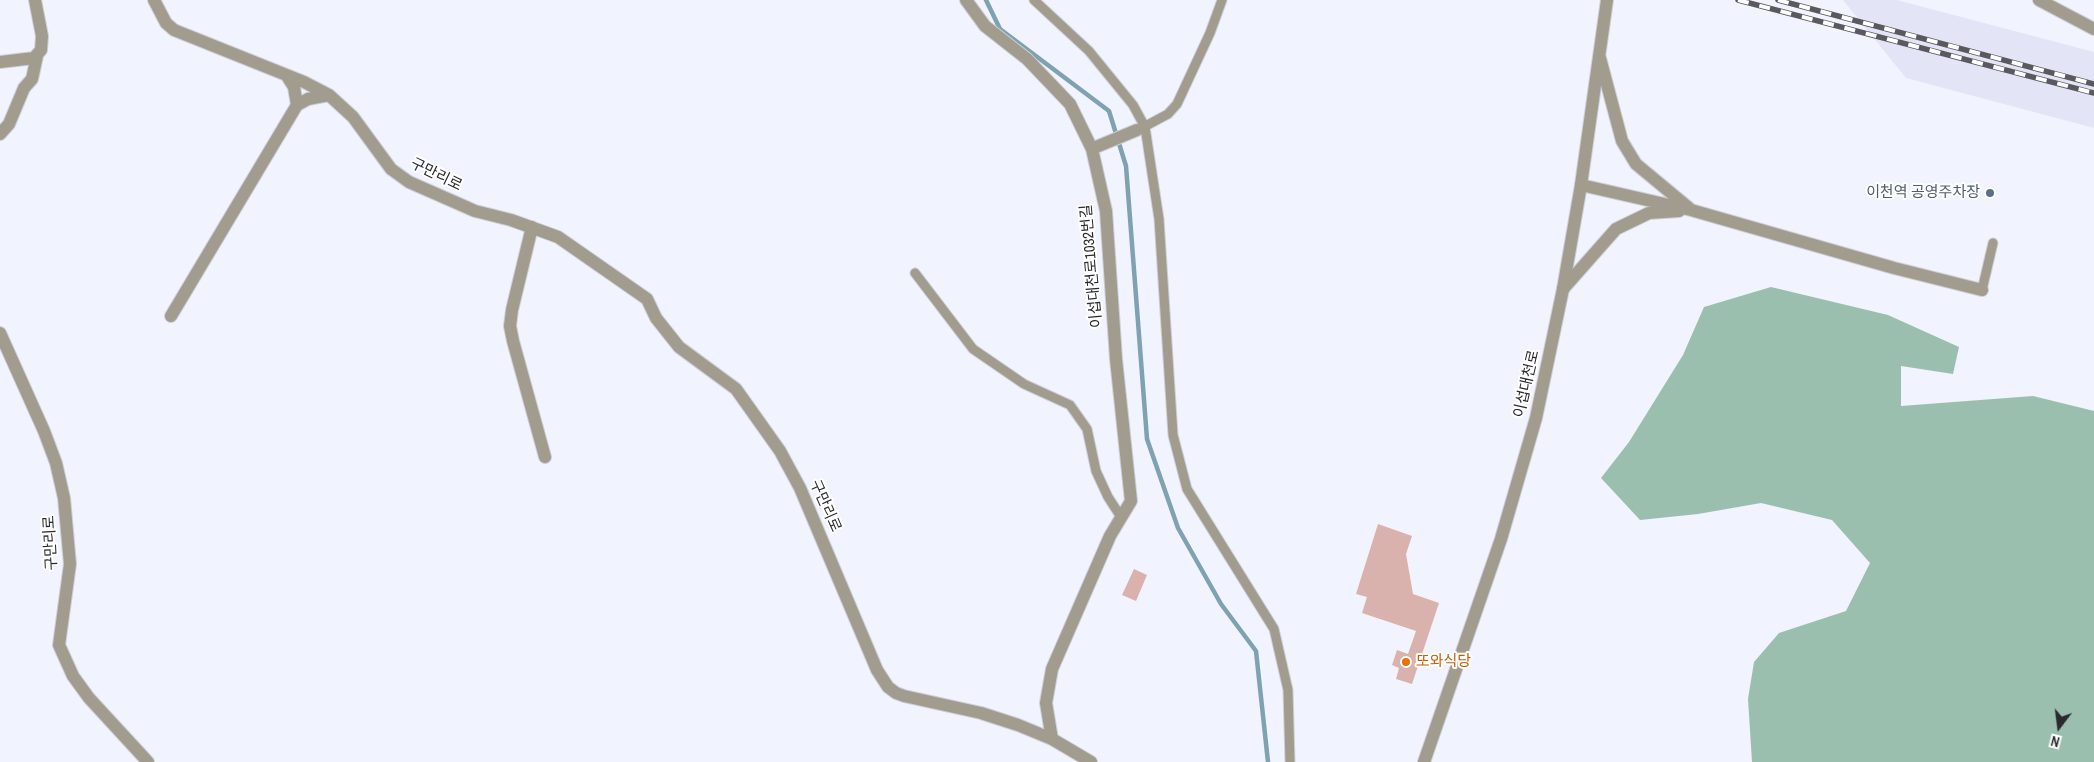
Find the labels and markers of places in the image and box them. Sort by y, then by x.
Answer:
place label: 이천역 공영주차장 [1866,184,1980,202]
marker: 이천역 공영주차장 [1984,187,1996,199]
place label: 또와식당 [1416,653,1471,671]
marker: 또와식당 [1400,656,1412,668]

